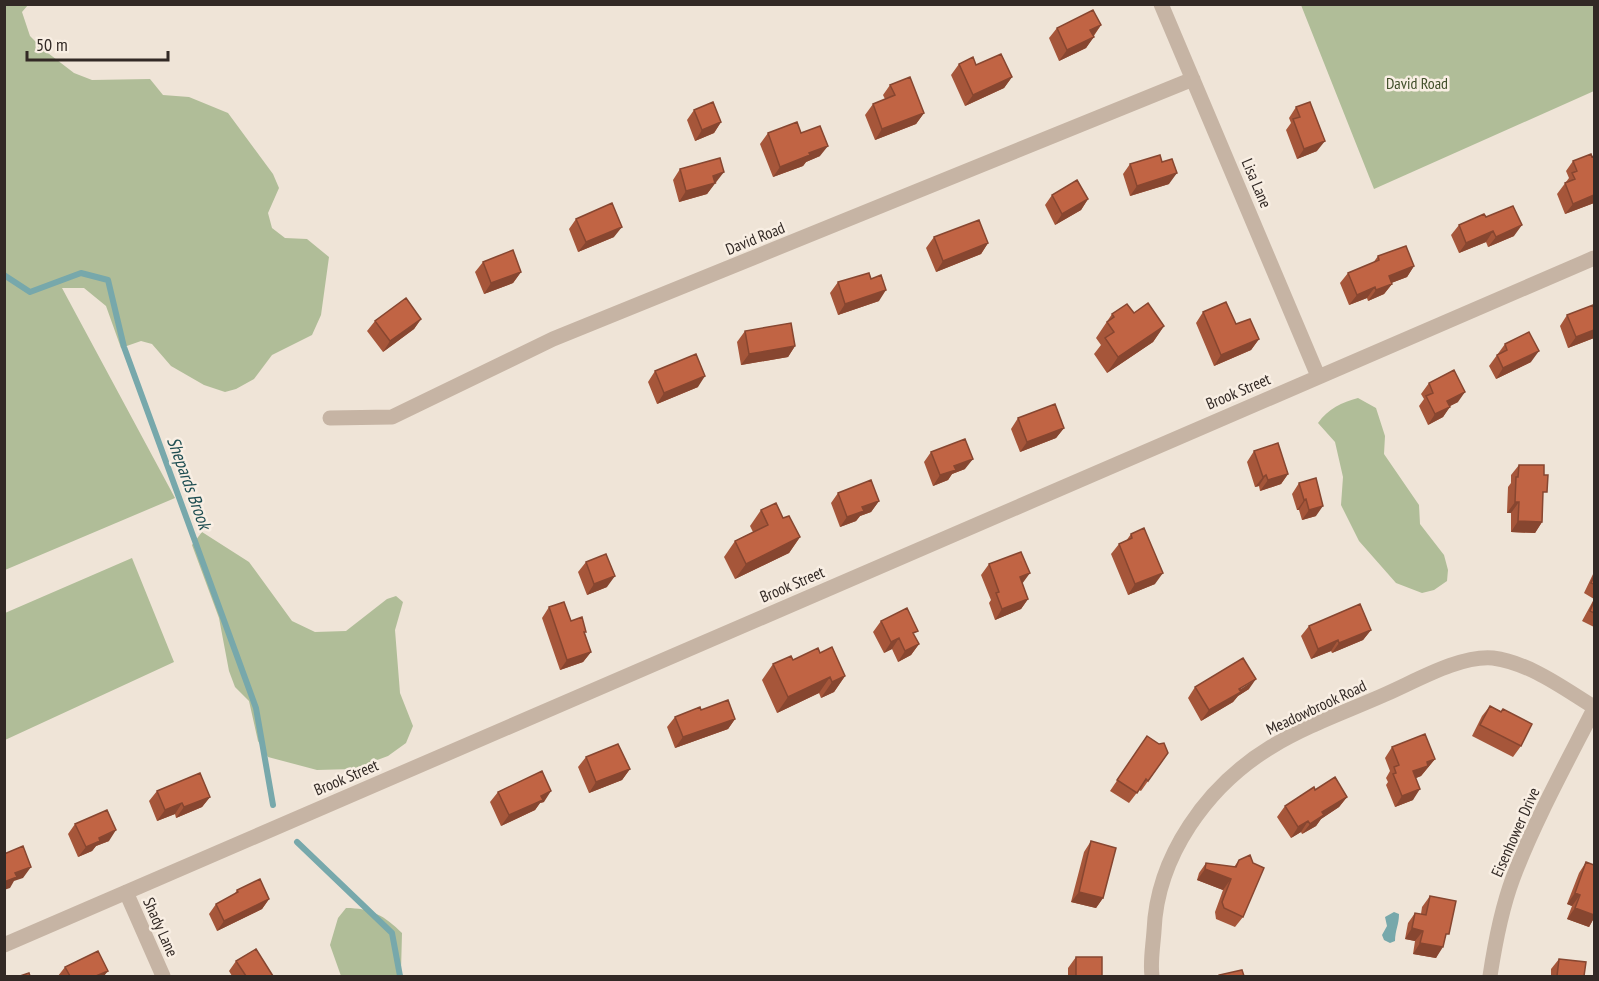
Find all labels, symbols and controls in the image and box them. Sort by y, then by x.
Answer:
scale bar [27,24,168,62]
text: 50 m [36,33,68,56]
park label: David Road [1386,73,1448,93]
street label: Lisa Lane [1238,155,1276,211]
street label: David Road [722,217,788,259]
street label: Brook Street [1203,368,1274,414]
water label: Shepards Brook [162,433,217,534]
street label: Brook Street [757,561,828,607]
street label: Meadowbrook Road [1263,675,1369,739]
street label: Brook Street [311,754,382,800]
street label: Eisenhower Drive [1486,784,1544,880]
street label: Shady Lane [139,894,183,960]

